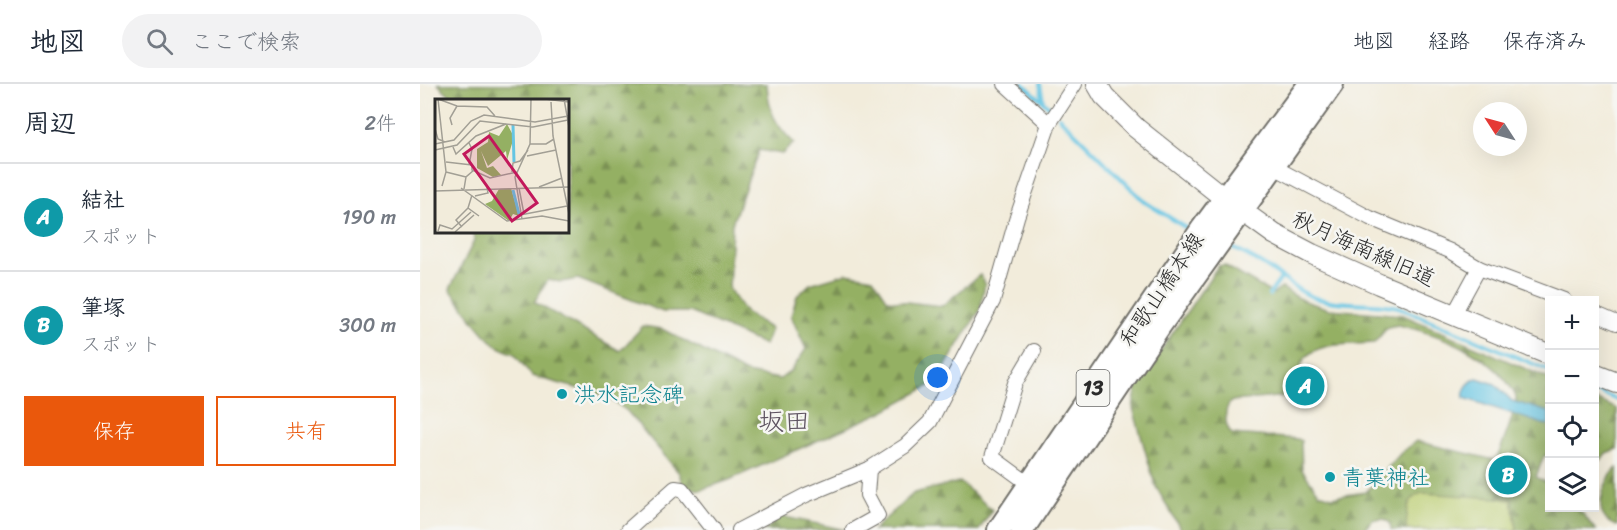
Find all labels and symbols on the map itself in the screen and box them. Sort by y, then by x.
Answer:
inset map [435,99,568,232]
north arrow [1473,102,1527,156]
street label: 秋月海南線旧道 [1286,199,1442,298]
street label: 和歌山橋本線 [1108,224,1214,355]
your location [923,363,952,392]
pin: A [1286,364,1324,408]
road number: 13 [1076,370,1110,406]
place label: 洪水記念碑 [574,375,684,414]
marker: 洪水記念碑 [555,387,569,401]
district label: 坂田 [758,398,810,444]
pin: B [1488,452,1528,498]
place label: 青葉神社 [1342,458,1430,497]
marker: 青葉神社 [1323,470,1337,484]

